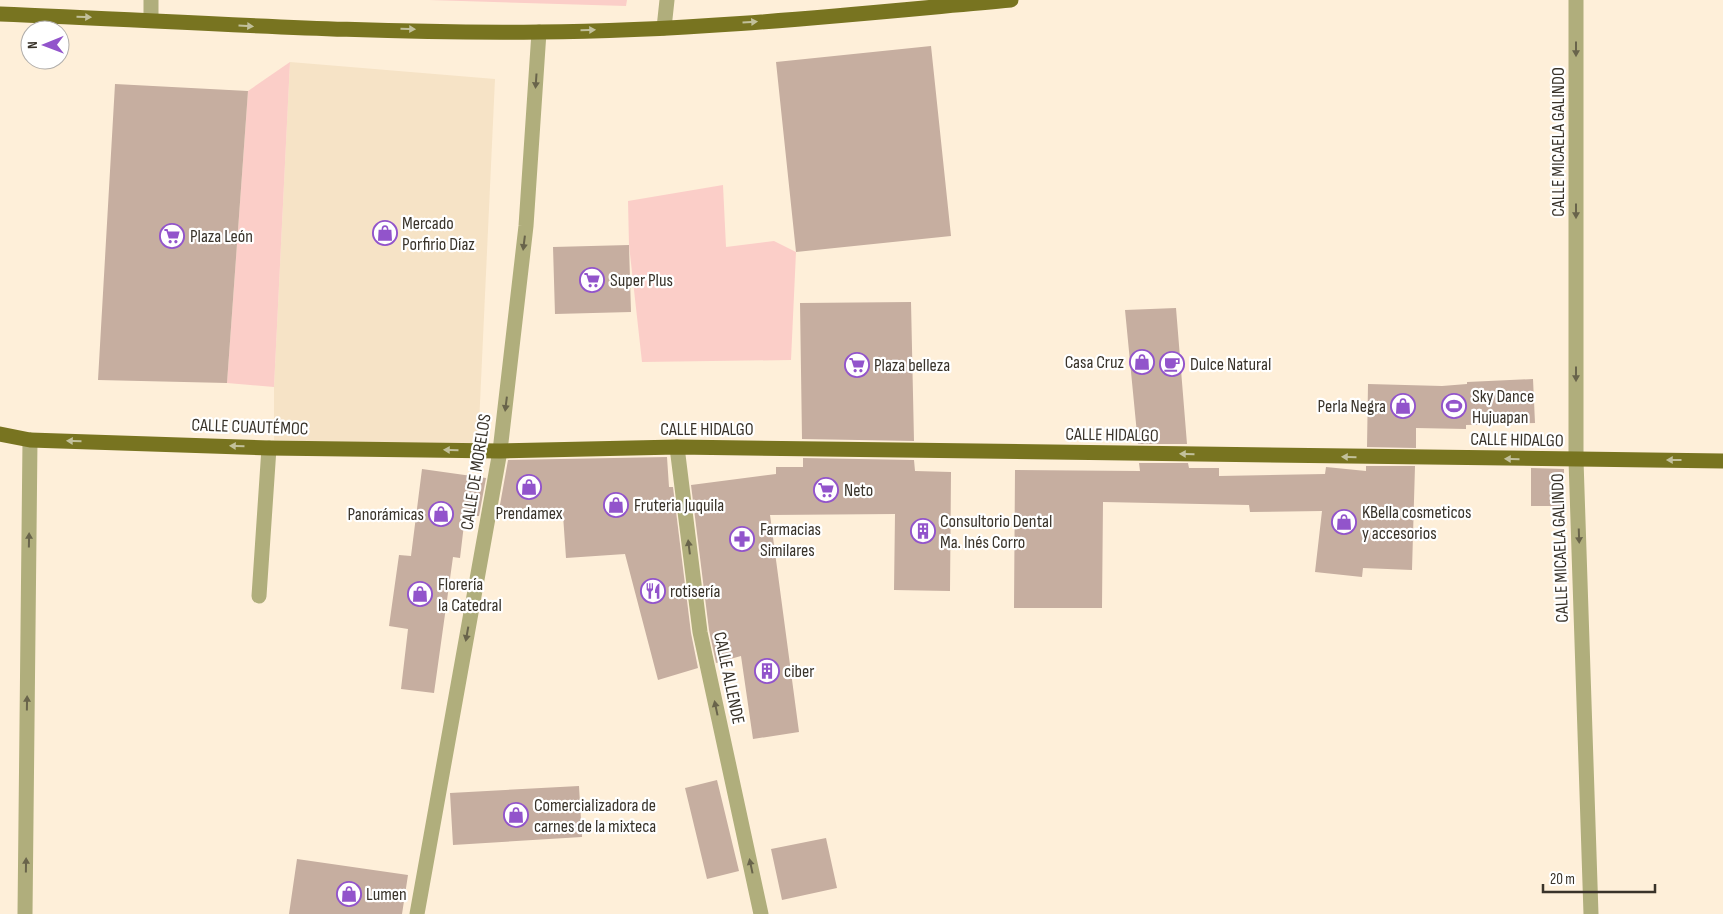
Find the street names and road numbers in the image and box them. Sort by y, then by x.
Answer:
street label: CALLE MICAELA GALINDO [1548,67,1569,217]
street label: CALLE DE MORELOS [456,412,496,532]
street label: CALLE CUAUTÉMOC [191,414,309,440]
street label: CALLE HIDALGO [660,419,754,440]
street label: CALLE HIDALGO [1065,424,1159,446]
street label: CALLE HIDALGO [1470,429,1564,451]
street label: CALLE MICAELA GALINDO [1547,473,1573,623]
street label: CALLE ALLENDE [709,630,749,726]

